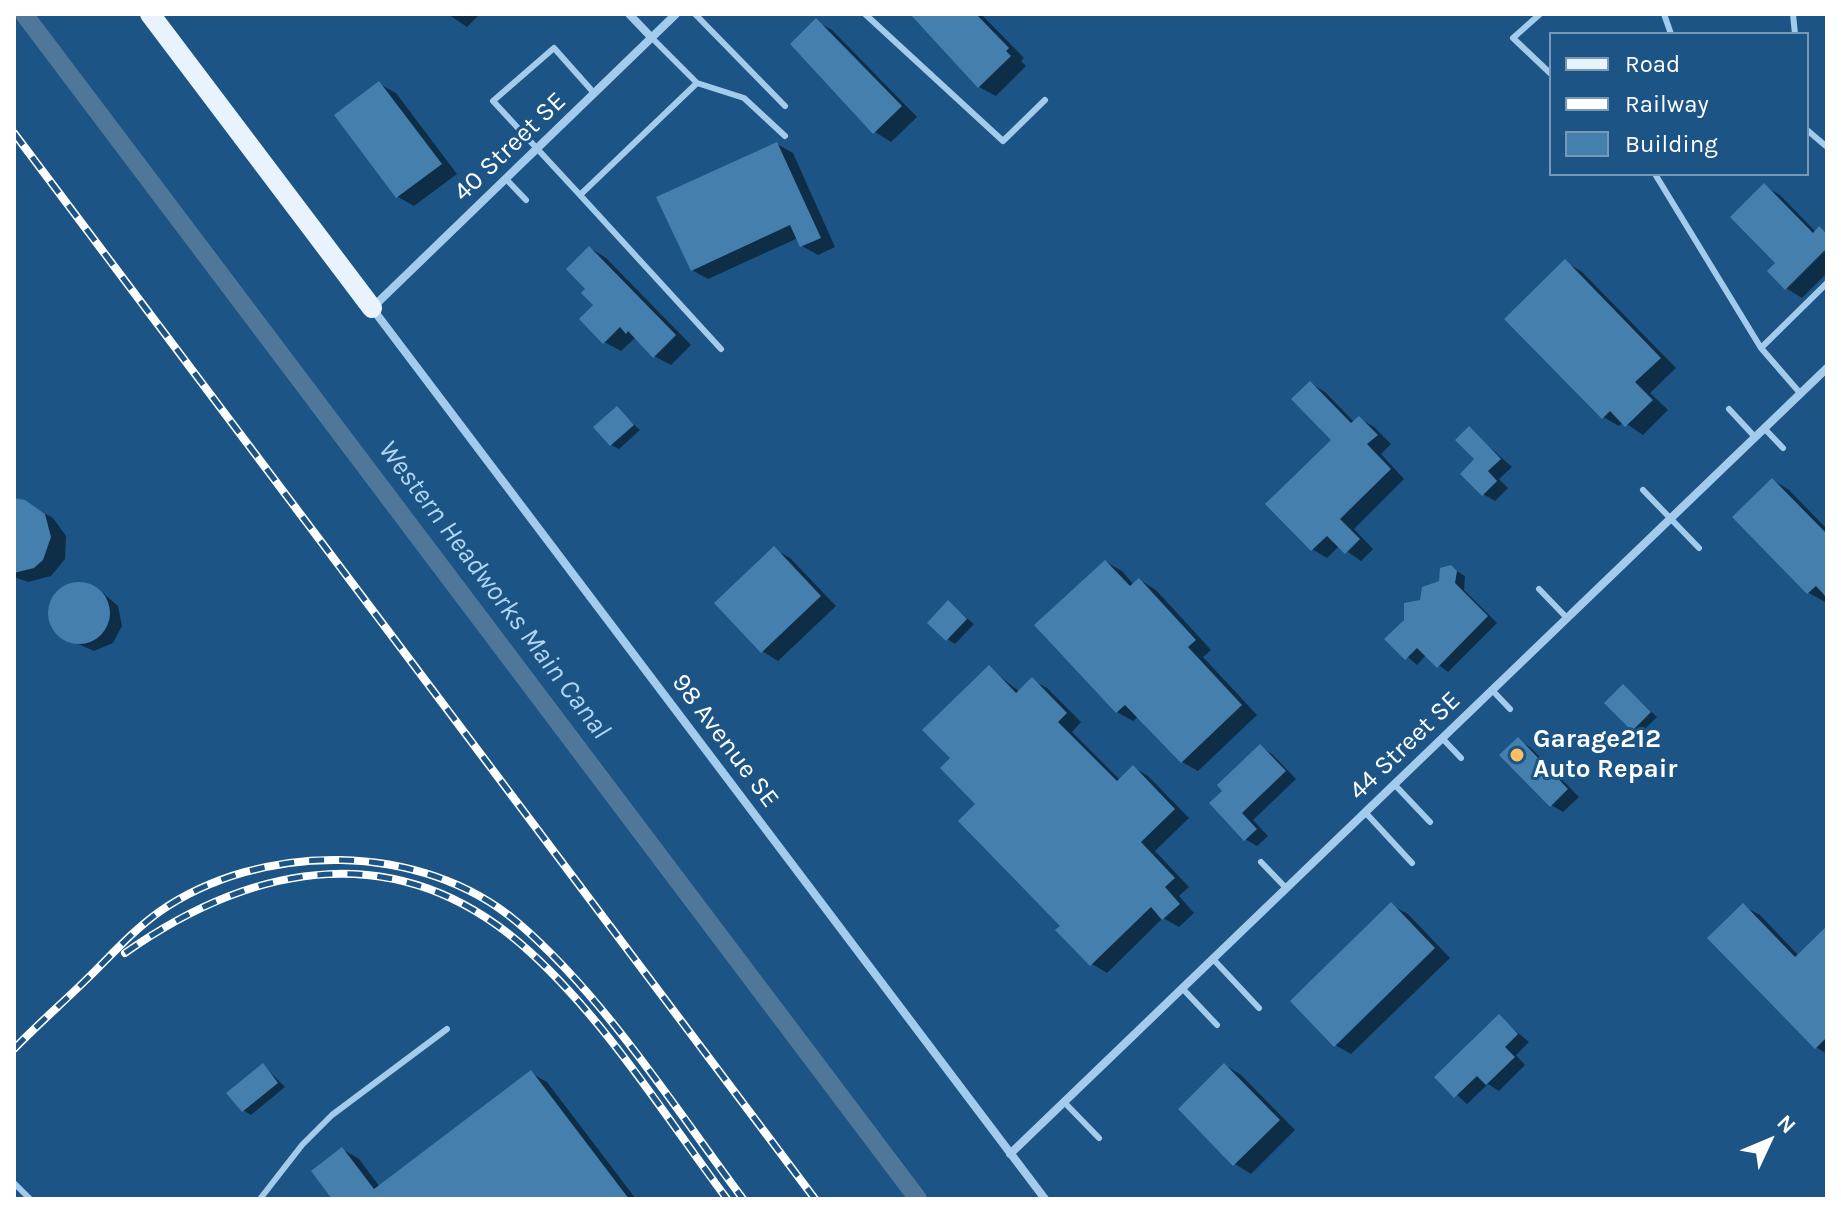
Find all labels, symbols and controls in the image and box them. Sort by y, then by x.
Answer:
legend [1549,32,1809,176]
text: Road [1625,50,1680,78]
street label: 40 Street SE [447,86,573,208]
text: Railway [1625,90,1709,118]
text: Building [1625,130,1718,158]
water label: Western Headworks Main Canal [371,434,617,746]
street label: 98 Avenue SE [665,668,785,814]
street label: 44 Street SE [1343,685,1467,807]
place label: Garage212 Auto Repair [1533,724,1677,786]
marker: Garage212 Auto Repair [1508,746,1526,764]
north arrow [1729,1101,1809,1181]
text: N [1771,1110,1801,1139]

